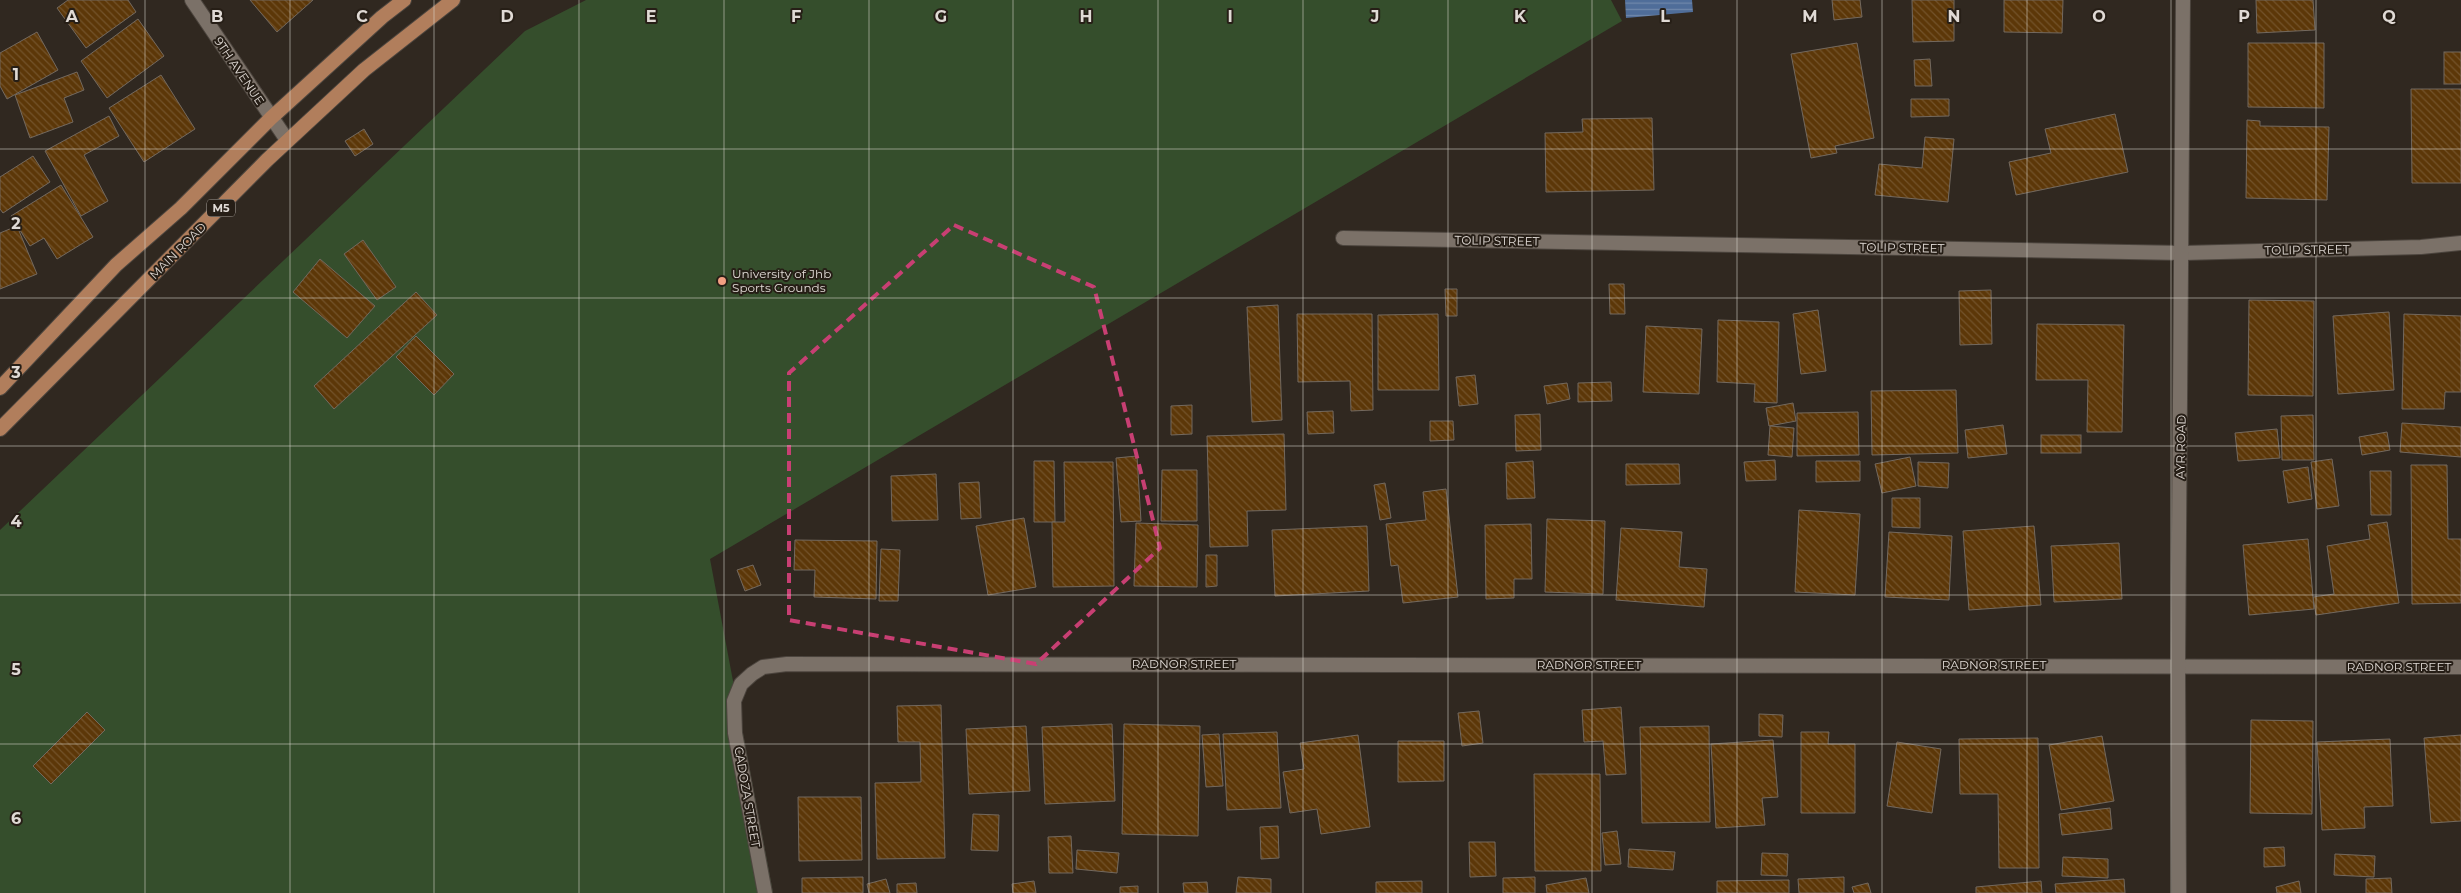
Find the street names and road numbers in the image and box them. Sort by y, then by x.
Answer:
street label: 9TH AVENUE [211,34,268,107]
road number: M5 [207,200,235,217]
street label: MAIN ROAD [146,219,209,282]
street label: TOLIP STREET [1454,232,1540,249]
street label: TOLIP STREET [1859,239,1945,256]
street label: TOLIP STREET [2264,241,2350,258]
street label: AYR ROAD [2172,415,2189,479]
street label: RADNOR STREET [1132,656,1236,671]
street label: RADNOR STREET [1537,657,1641,672]
street label: RADNOR STREET [1942,657,2046,672]
street label: RADNOR STREET [2347,659,2451,674]
street label: CADOZA STREET [731,745,764,849]

